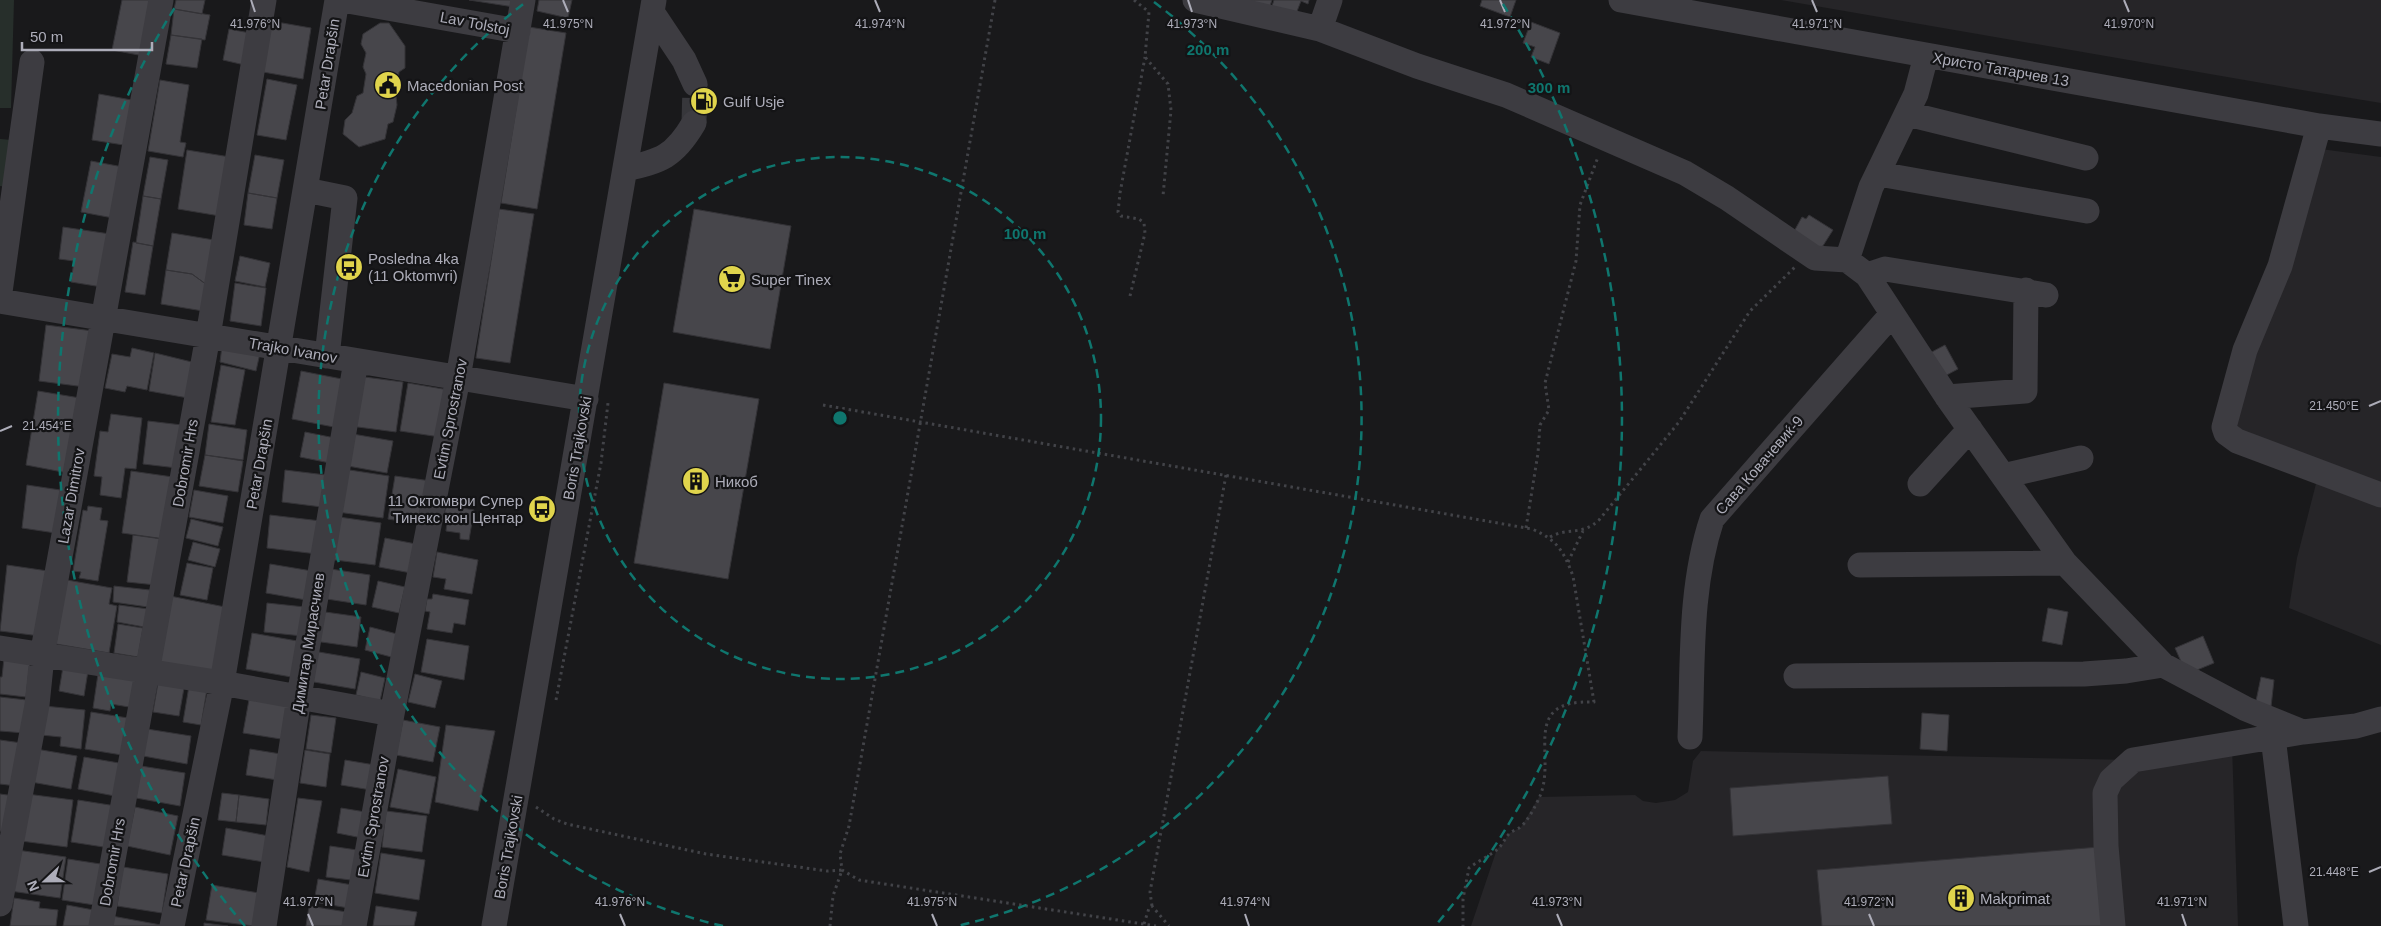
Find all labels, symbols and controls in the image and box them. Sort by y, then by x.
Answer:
street label: Lav Tolstoj [439,8,511,38]
text: 41.976°N [230,17,280,31]
street label: Petar Drapšin [311,17,343,111]
text: 41.975°N [543,17,593,31]
text: 41.974°N [855,17,905,31]
text: 41.973°N [1167,17,1217,31]
text: 41.972°N [1480,17,1530,31]
text: 41.971°N [1792,17,1842,31]
text: 41.970°N [2104,17,2154,31]
scale bar [22,20,152,52]
text: 50 m [30,28,63,45]
text: 200 m [1187,41,1229,58]
street label: Христо Татарчев 13 [1932,49,2070,89]
public building icon: Macedonian Post [373,70,403,100]
place label: Macedonian Post [407,77,524,94]
text: 300 m [1528,79,1570,96]
fuel station icon: Gulf Usje [689,86,719,116]
place label: Gulf Usje [723,93,785,110]
text: 100 m [1004,225,1046,242]
place label: Posledna 4ka (11 Oktomvri) [368,250,460,284]
bus stop icon: Posledna 4ka (11 Oktomvri) [334,252,364,282]
supermarket icon: Super Tinex [717,264,747,294]
place label: Super Tinex [751,271,832,288]
street label: Trajko Ivanov [247,334,339,366]
street label: Evtim Sprostranov [430,357,470,481]
street label: Boris Trajkovski [560,395,594,501]
text: 21.450°E [2309,399,2359,413]
centre of rings [831,409,849,427]
street label: Сава Ковачевиќ-9 [1712,412,1806,518]
street label: Petar Drapšin [243,417,275,511]
street label: Dobromir Hrs [169,418,201,508]
text: 21.454°E [22,419,72,433]
street label: Lazar Dimitrov [54,446,88,545]
building icon: Никоб [681,466,711,496]
place label: Никоб [715,473,758,490]
place label: 11 Октомври Супер Тинекс кон Центар [388,492,523,526]
bus stop icon: 11 Октомври Супер Тинекс кон Центар [527,494,557,524]
street label: Димитар Мирасчиев [288,571,328,715]
street label: Evtim Sprostranov [354,755,392,879]
street label: Boris Trajkovski [491,794,525,900]
street label: Petar Drapšin [167,815,203,909]
street label: Dobromir Hrs [96,817,128,907]
north arrow [20,856,70,906]
text: 21.448°E [2309,865,2359,879]
text: N [24,878,42,894]
building icon: Makprimat [1946,883,1976,913]
place label: Makprimat [1980,890,2051,907]
text: 41.977°N [283,895,333,909]
text: 41.976°N [595,895,645,909]
text: 41.975°N [907,895,957,909]
text: 41.974°N [1220,895,1270,909]
text: 41.973°N [1532,895,1582,909]
text: 41.972°N [1844,895,1894,909]
text: 41.971°N [2157,895,2207,909]

